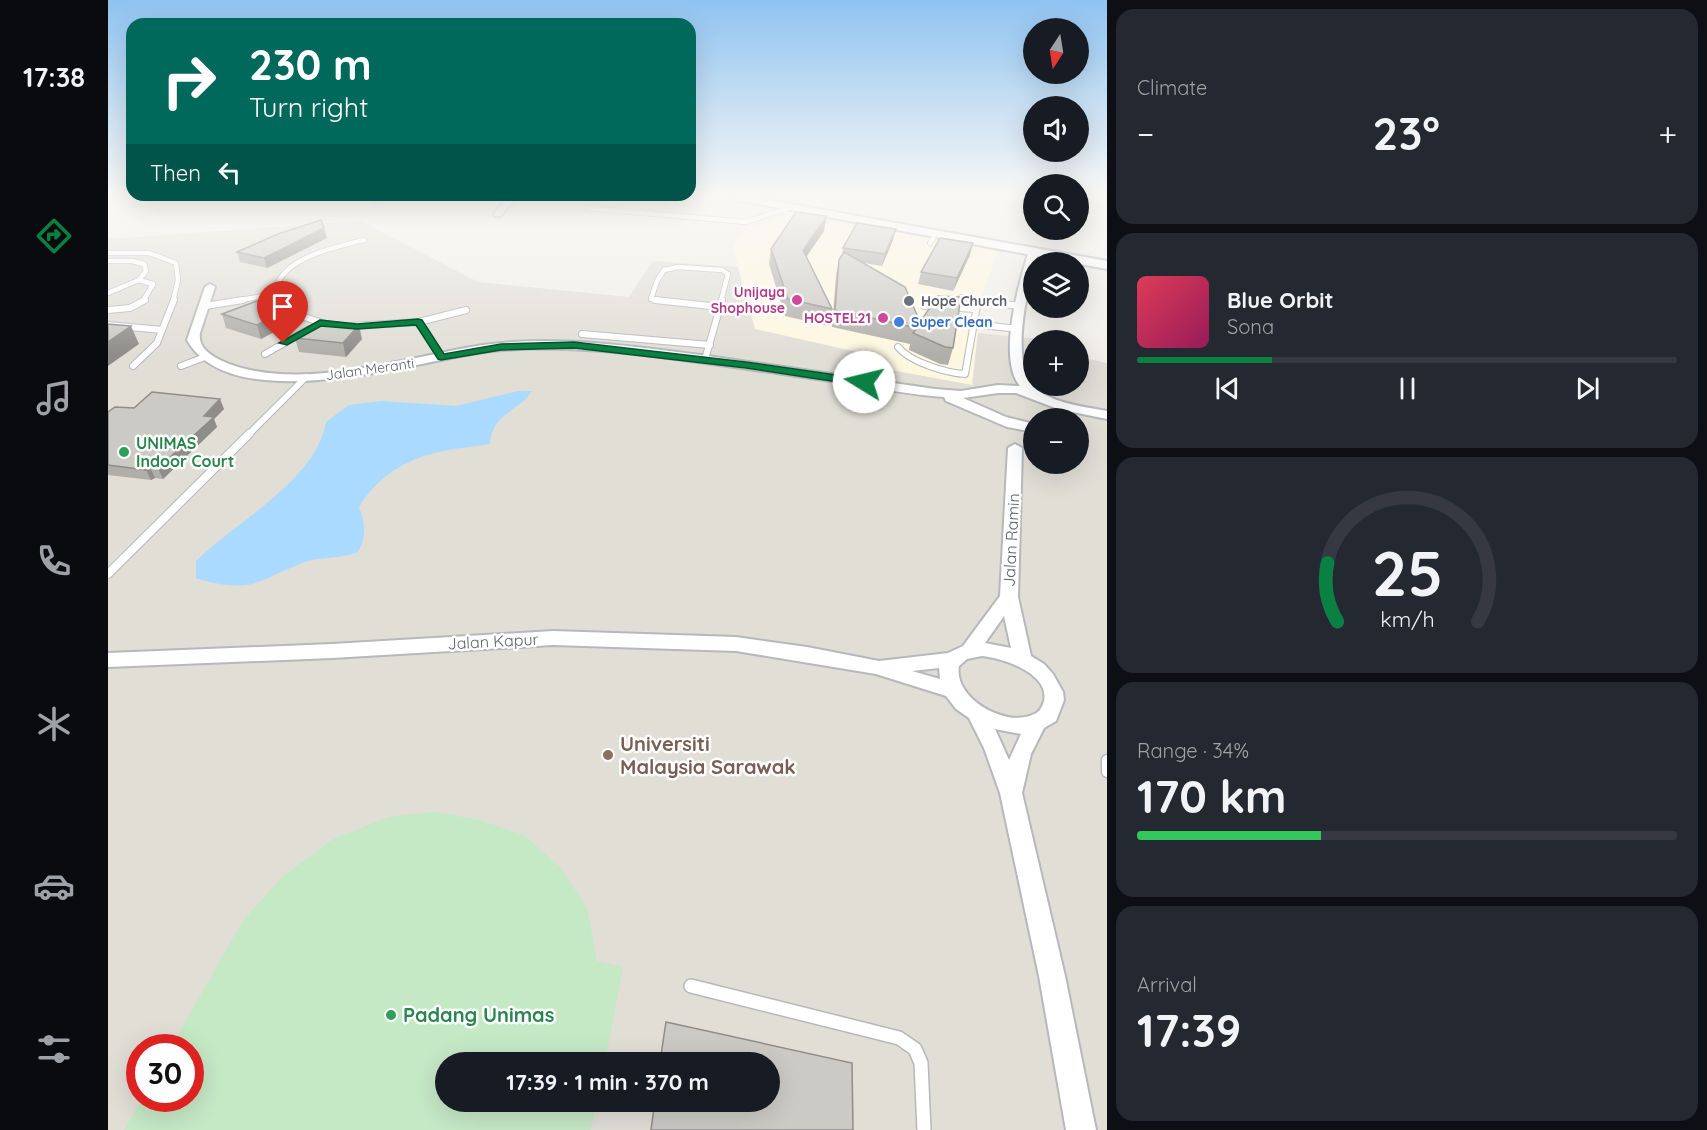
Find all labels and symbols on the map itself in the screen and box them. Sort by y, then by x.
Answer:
north arrow [1023,18,1089,84]
pin [257,281,308,343]
place label: Unijaya Shophouse [711,283,785,317]
place label: Hope Church [921,292,1007,310]
marker: Unijaya Shophouse [790,293,804,307]
marker: Hope Church [902,294,916,308]
place label: HOSTEL21 [804,309,871,327]
marker: HOSTEL21 [876,311,890,325]
place label: Super Clean [911,313,993,331]
marker: Super Clean [892,315,906,329]
position arrow [832,350,896,414]
street label: Jalan Meranti [325,354,415,384]
place label: UNIMAS Indoor Court [136,433,234,471]
marker: UNIMAS Indoor Court [117,445,131,459]
street label: Jalan Ramin [999,493,1023,587]
street label: Jalan Kapur [447,629,539,653]
place label: Universiti Malaysia Sarawak [620,731,796,779]
marker: Universiti Malaysia Sarawak [601,748,615,762]
place label: Padang Unimas [403,1002,554,1027]
marker: Padang Unimas [384,1008,398,1022]
speed limit sign: 30 [126,1034,204,1112]

